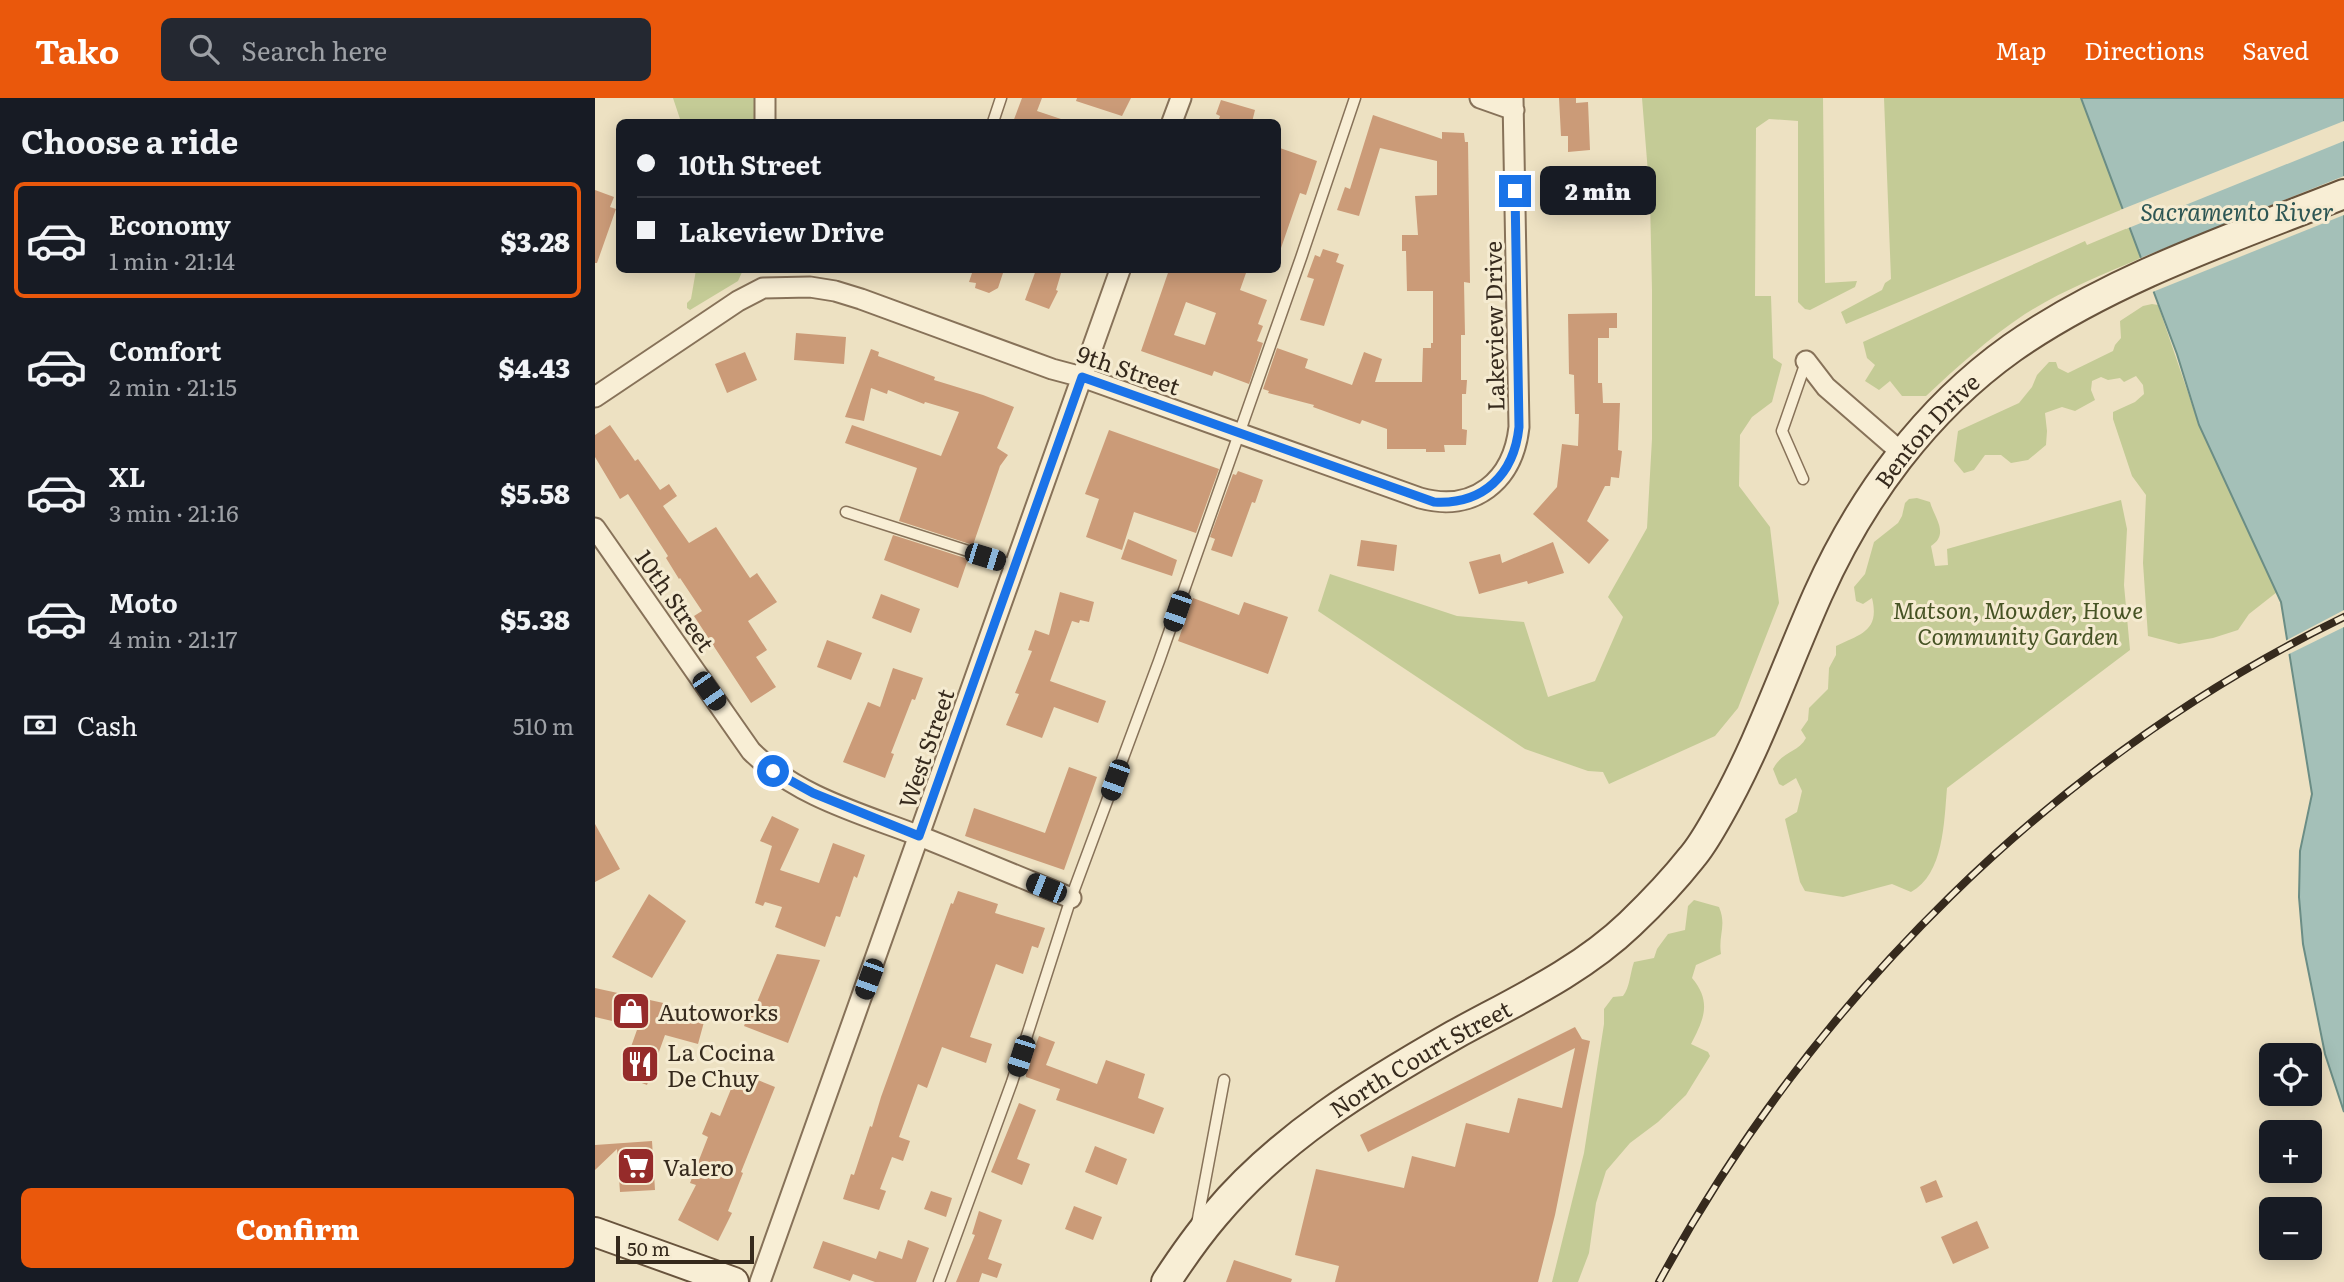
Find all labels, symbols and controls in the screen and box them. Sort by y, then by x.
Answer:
search box [161,18,651,81]
text: Tako [35,25,119,74]
icon: search [185,30,223,68]
text: Search here [241,30,387,69]
text: Map [1995,32,2046,67]
text: Directions [2084,32,2204,67]
text: Saved [2242,32,2309,67]
text: Choose a ride [21,116,238,164]
text: 10th Street [679,144,821,183]
callout: 2 min [1539,166,1655,216]
text: 2 min [1565,173,1631,207]
route end [1499,175,1531,207]
water label: Sacramento River [2140,193,2334,228]
text: Economy [109,204,231,243]
icon: car [25,209,88,272]
text: Lakeview Drive [679,211,884,250]
text: $3.28 [500,221,570,260]
street label: Lakeview Drive [1475,241,1511,411]
text: 1 min · 21:14 [109,243,235,277]
text: Comfort [109,330,221,369]
icon: car [25,335,88,398]
street label: 9th Street [1073,336,1186,403]
text: $4.43 [498,347,570,386]
street label: Benton Drive [1865,364,1986,494]
text: 2 min · 21:15 [109,369,237,403]
text: XL [109,456,146,495]
icon: car [25,461,88,524]
text: $5.58 [500,473,570,512]
text: 3 min · 21:16 [109,495,239,529]
car [962,541,1009,573]
street label: 10th Street [628,542,724,658]
text: Moto [109,582,178,621]
icon: car [25,587,88,650]
car [1161,588,1194,634]
park label: Matson, Mowder, Howe Community Garden [1893,592,2143,652]
text: $5.38 [500,599,570,638]
text: 4 min · 21:17 [109,621,237,655]
car [689,668,730,714]
street label: West Street [889,683,962,812]
text: Cash [77,705,138,744]
icon: cash [21,706,59,744]
text: 510 m [513,708,574,742]
route start [757,755,789,787]
car [1098,757,1133,803]
car [1023,870,1070,906]
car [852,956,887,1002]
shop icon: Autoworks [610,990,652,1032]
street label: North Court Street [1322,990,1517,1125]
place label: Autoworks [658,994,778,1028]
car [1005,1033,1038,1079]
place label: La Cocina De Chuy [667,1034,776,1094]
restaurant icon: La Cocina De Chuy [619,1043,661,1085]
map controls [2259,1043,2322,1260]
button: locate [2259,1043,2322,1106]
button: + [2259,1120,2322,1183]
supermarket icon: Valero [615,1145,657,1187]
place label: Valero [663,1149,734,1183]
button: Confirm [21,1188,574,1268]
button: − [2259,1197,2322,1260]
scale bar [616,1233,754,1265]
text: 50 m [627,1234,670,1262]

